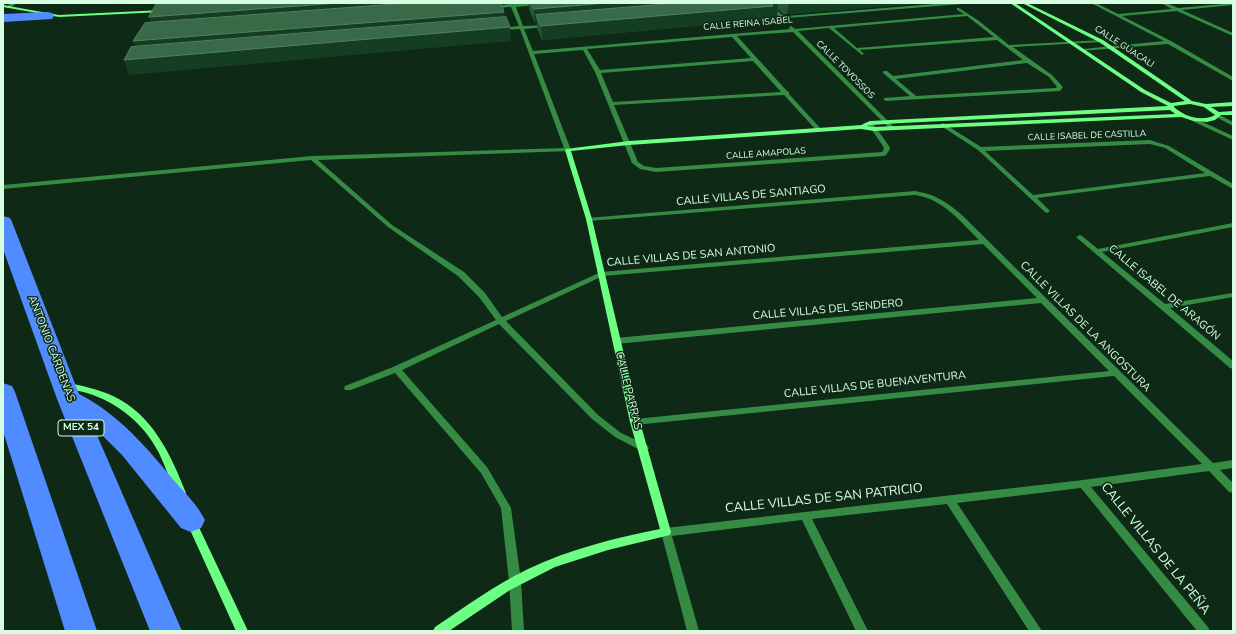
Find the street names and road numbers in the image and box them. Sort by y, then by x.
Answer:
street label: CALLE REINA ISABEL [703,15,793,33]
street label: CALLE GUACALI [1092,24,1156,70]
street label: CALLE TOVOSSOS [814,39,876,101]
street label: CALLE ISABEL DE CASTILLA [1028,129,1146,143]
street label: CALLE AMAPOLAS [726,146,806,162]
street label: CALLE VILLAS DE SANTIAGO [676,183,826,209]
street label: CALLE VILLAS DE SAN ANTONIO [606,242,776,270]
street label: CALLE ISABEL DE ARAGÓN [1105,242,1223,344]
street label: CALLE VILLAS DE LA ANGOSTURA [1017,259,1153,395]
street label: ANTONIO CÁRDENAS [25,294,77,404]
street label: CALLE VILLAS DEL SENDERO [752,297,904,323]
street label: CALLE PARRAS [612,351,644,431]
street label: CALLE VILLAS DE BUENAVENTURA [783,369,967,401]
road number: MEX 54 [58,420,104,436]
street label: CALLE VILLAS DE LA PEÑA [1097,480,1213,618]
street label: CALLE VILLAS DE SAN PATRICIO [724,481,924,517]

